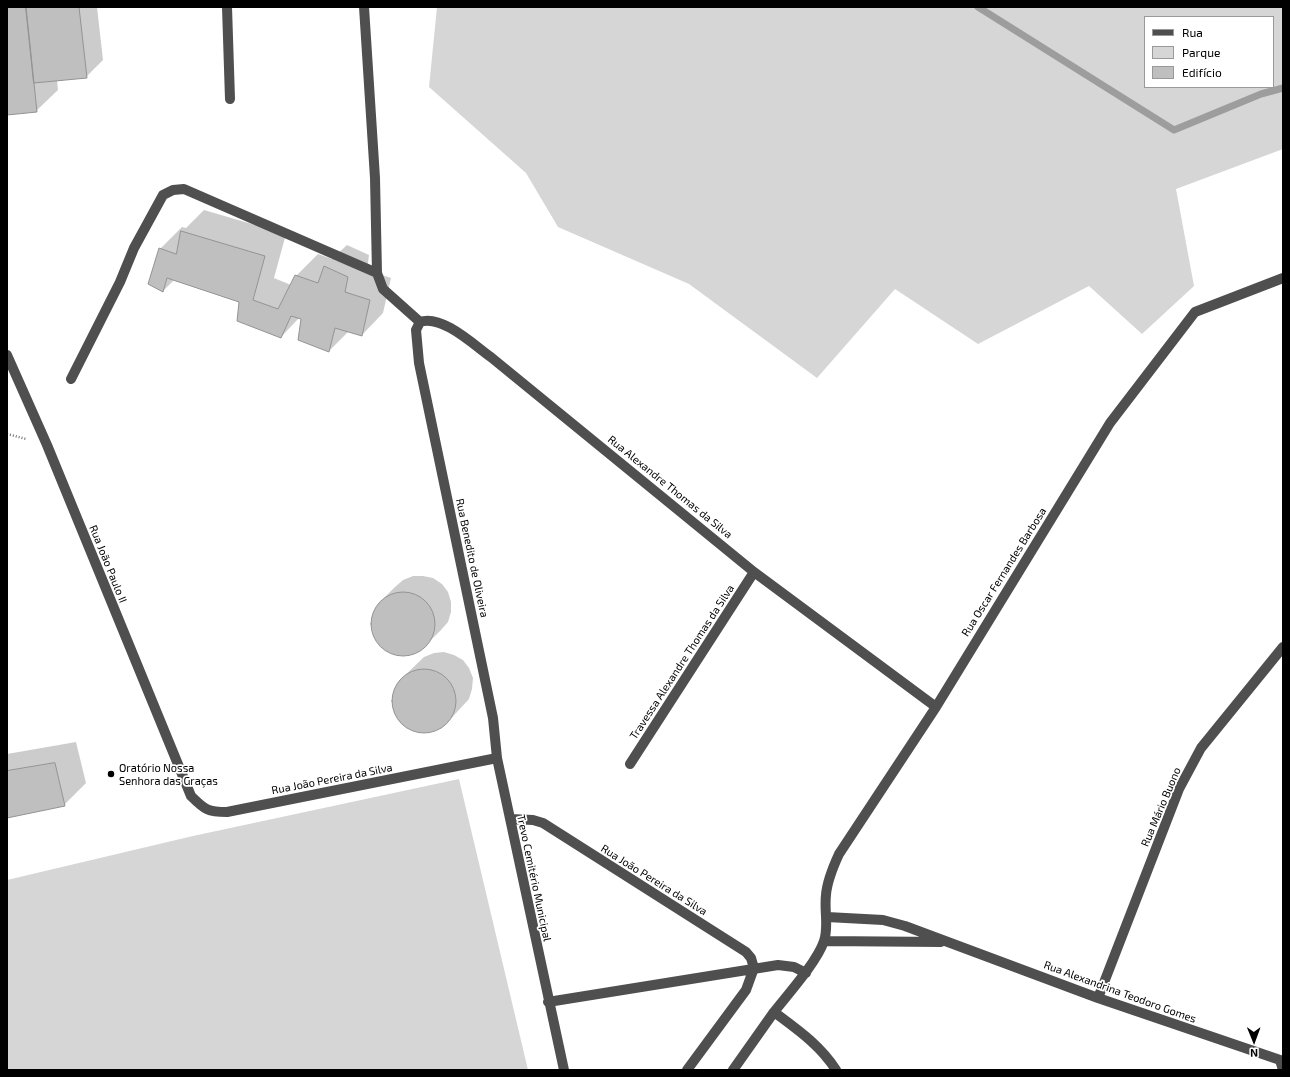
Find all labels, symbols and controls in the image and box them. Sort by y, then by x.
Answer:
legend [1144,16,1274,88]
text: Rua [1182,25,1203,39]
text: Parque [1182,45,1220,59]
text: Edifício [1182,65,1222,79]
street label: Rua Alexandre Thomas da Silva [605,433,735,541]
street label: Rua Benedito de Oliveira [453,497,491,619]
street label: Rua Oscar Fernandes Barbosa [959,505,1049,639]
street label: Rua João Paulo II [86,523,130,605]
street label: Travessa Alexandre Thomas da Silva [627,582,737,742]
place label: Oratório Nossa Senhora das Graças [119,761,218,787]
street label: Rua João Pereira da Silva [270,761,394,797]
street label: Rua Mário Buono [1138,765,1184,849]
marker: Oratório Nossa Senhora das Graças [106,769,116,779]
street label: Trevo Cemitério Municipal [514,813,554,943]
street label: Rua João Pereira da Silva [598,842,710,918]
street label: Rua Alexandrina Teodoro Gomes [1042,958,1198,1026]
north arrow [1234,1021,1274,1061]
text: N [1250,1047,1258,1060]

